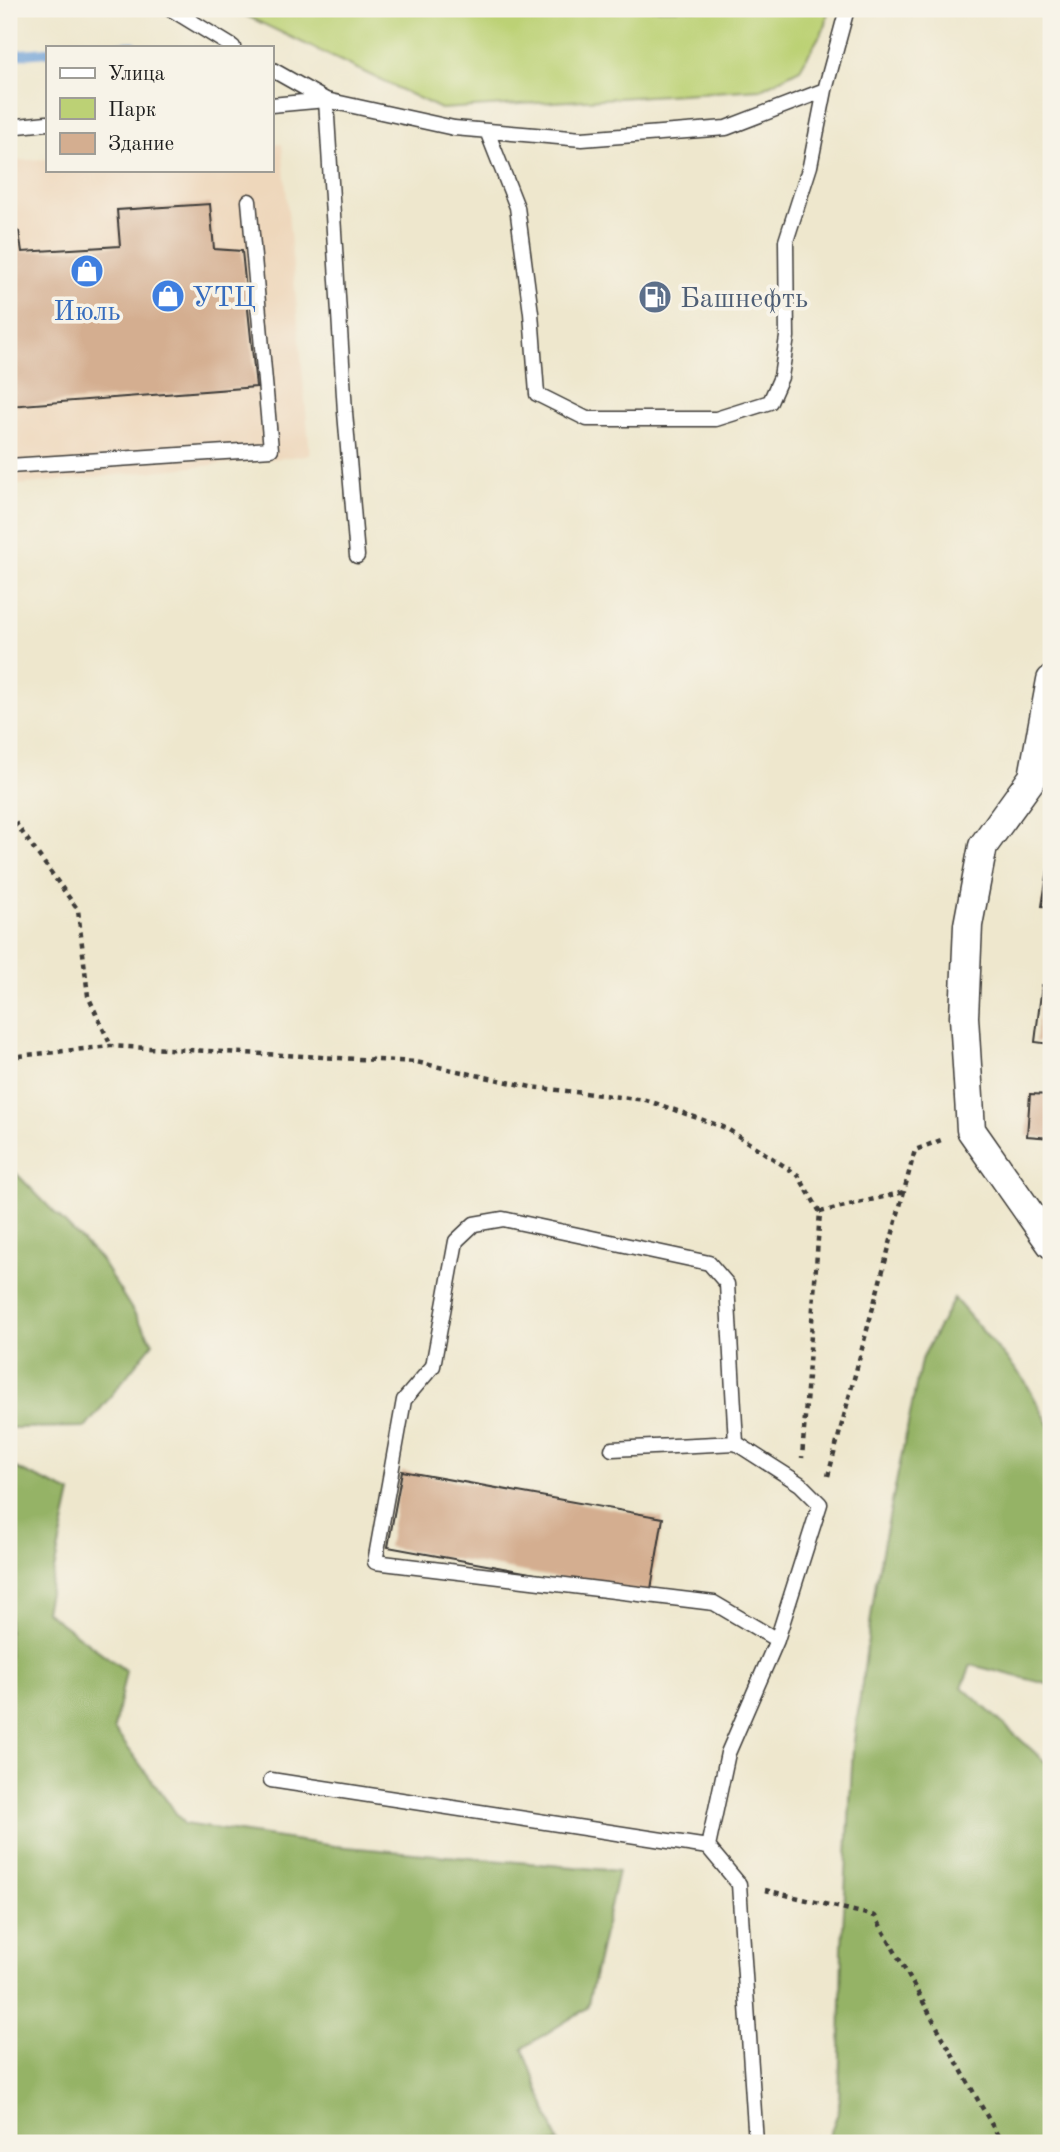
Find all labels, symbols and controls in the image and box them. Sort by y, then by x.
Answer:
legend [46,46,273,172]
text: Улица [108,64,165,85]
text: Парк [108,100,157,121]
text: Здание [108,134,174,155]
shop icon: Июль [68,252,106,290]
shop icon: УТЦ [149,277,187,315]
fuel station icon: Башнефть [636,278,674,316]
place label: УТЦ [192,285,256,313]
place label: Башнефть [680,286,808,314]
place label: Июль [53,299,121,327]

